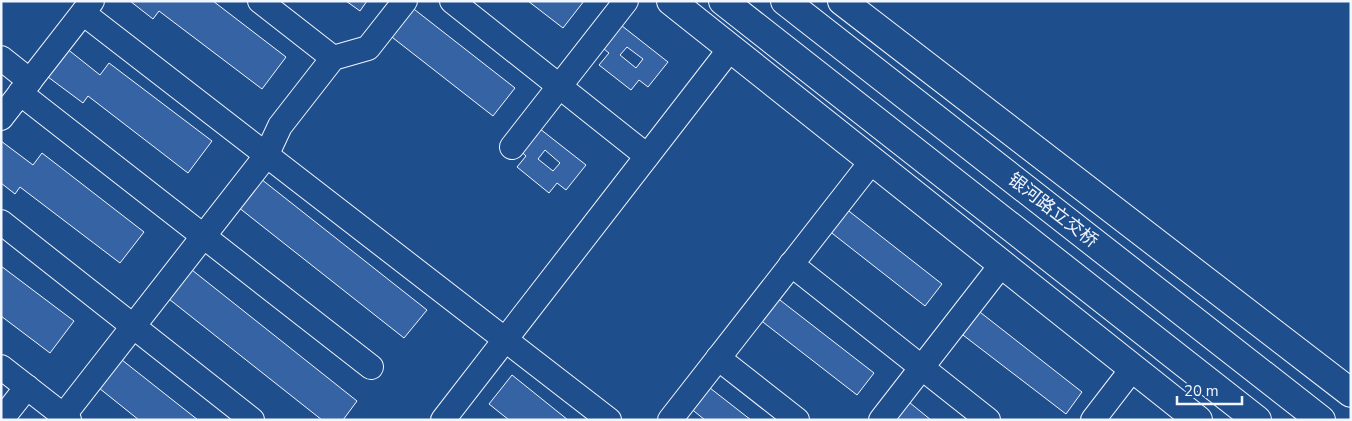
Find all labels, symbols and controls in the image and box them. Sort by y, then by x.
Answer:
street label: 银河路立交桥 [1003,167,1103,253]
scale bar [1177,374,1242,406]
text: 20 m [1184,381,1219,401]

